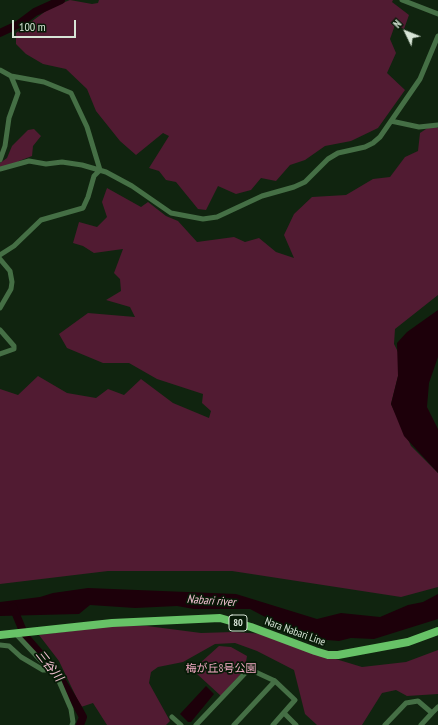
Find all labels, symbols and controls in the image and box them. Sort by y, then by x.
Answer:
scale bar [14,12,78,38]
north arrow [386,12,426,52]
text: N [390,17,404,31]
text: 100 m [19,19,46,34]
water label: Nabari river [186,592,236,610]
road number: 80 [229,615,247,631]
street label: Nara Nabari Line [263,615,327,649]
water label: 三谷川 [32,647,66,685]
park label: 梅が丘8号公園 [186,662,256,676]

